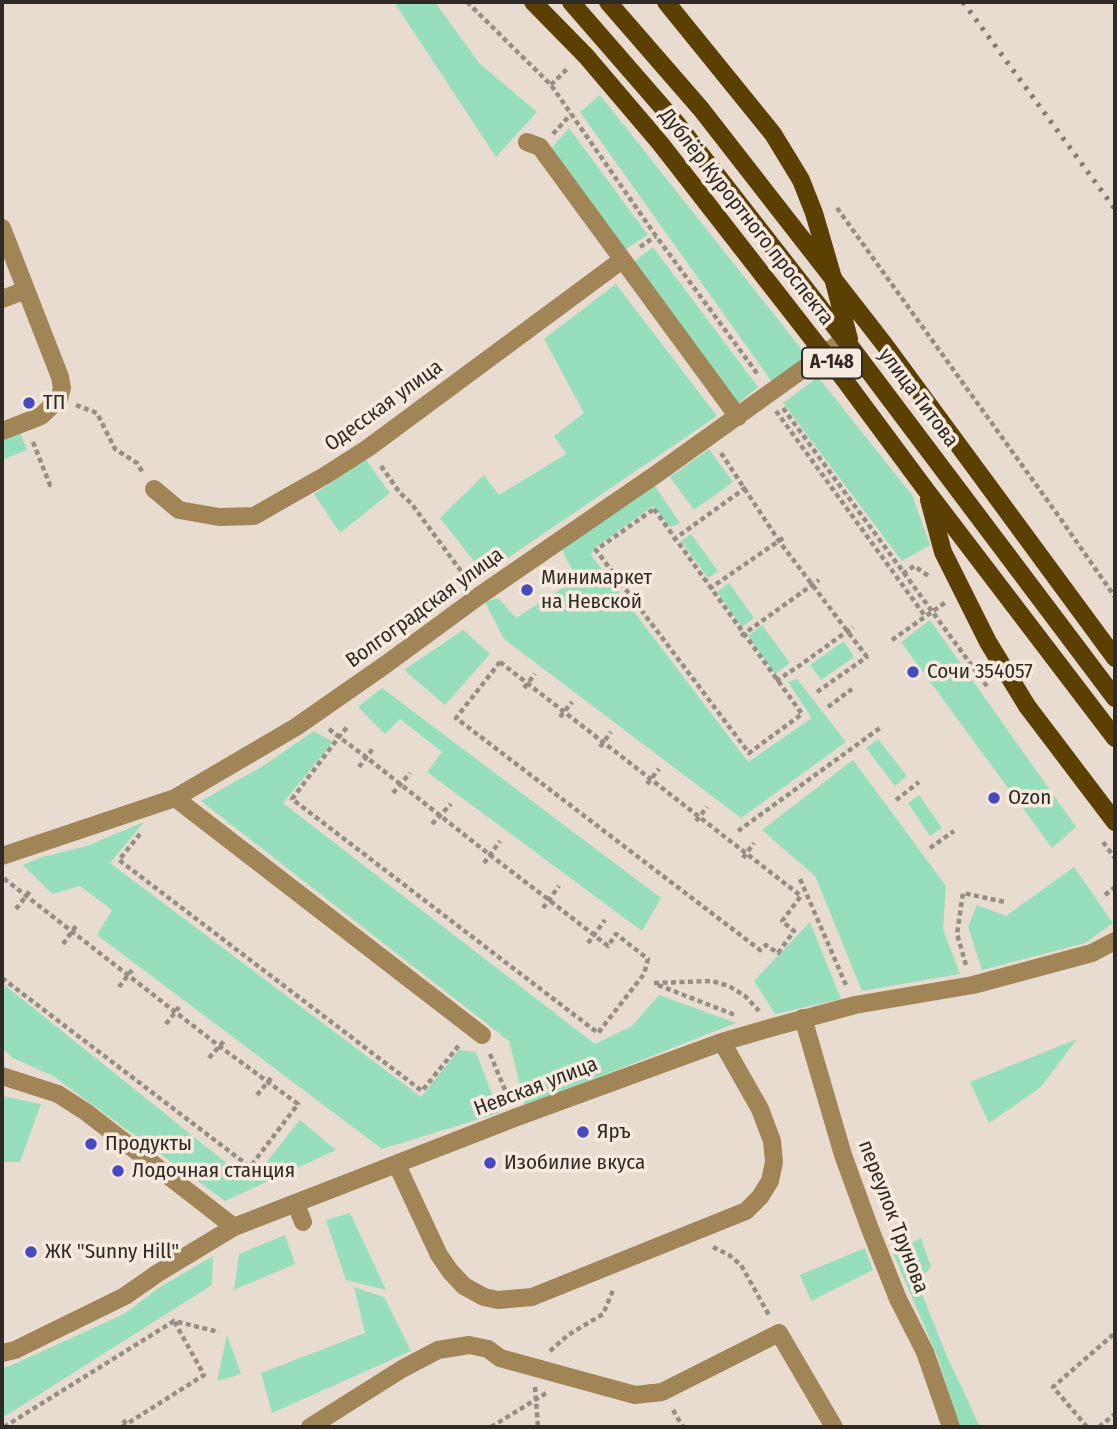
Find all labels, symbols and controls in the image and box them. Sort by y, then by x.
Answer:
street label: Дублёр Курортного проспекта [653,104,839,330]
street label: улица Титова [873,343,963,453]
road number: А-148 [802,348,862,378]
street label: Одесская улица [320,355,448,457]
place label: ТП [43,390,65,416]
marker: ТП [21,395,37,411]
street label: Волгоградская улица [341,542,509,674]
place label: Минимаркет на Невской [541,565,652,615]
marker: Минимаркет на Невской [519,582,535,598]
place label: Сочи 354057 [927,659,1033,685]
marker: Сочи 354057 [905,664,921,680]
place label: Ozon [1008,785,1051,811]
marker: Ozon [986,790,1002,806]
street label: Невская улица [471,1052,601,1122]
place label: Яръ [597,1119,631,1145]
marker: Яръ [575,1124,591,1140]
place label: Продукты [105,1131,192,1157]
marker: Продукты [83,1136,99,1152]
street label: переулок Трунова [852,1137,934,1297]
place label: Изобилие вкуса [504,1150,645,1176]
marker: Изобилие вкуса [482,1155,498,1171]
place label: Лодочная станция [132,1158,295,1184]
marker: Лодочная станция [110,1163,126,1179]
place label: ЖК "Sunny Hill" [45,1239,179,1265]
marker: ЖК "Sunny Hill" [23,1244,39,1260]

